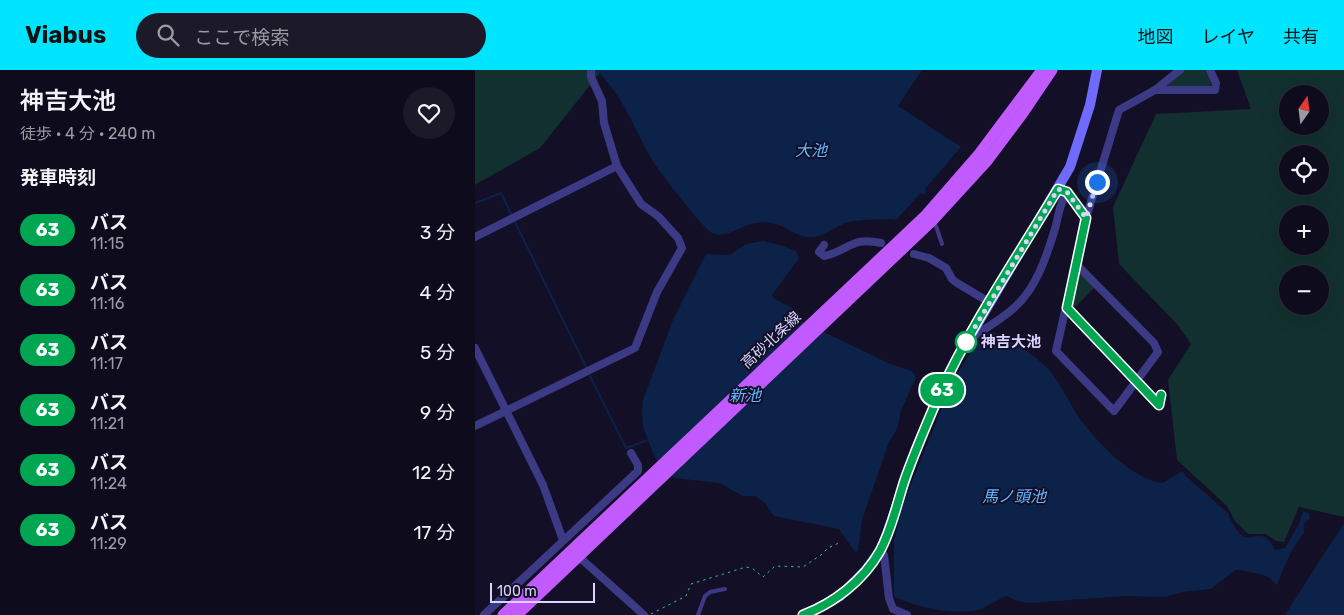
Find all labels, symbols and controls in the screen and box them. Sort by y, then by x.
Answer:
search box [136,13,486,58]
text: Viabus [25,21,106,49]
icon: search [154,21,182,49]
text: ここで検索 [194,26,289,49]
text: 地図 [1138,26,1174,48]
text: レイヤ [1202,26,1255,48]
text: 共有 [1283,26,1319,48]
north arrow [1279,85,1329,135]
map controls [1279,85,1329,315]
text: 神吉大池 [20,87,116,115]
button: heart [403,87,455,139]
text: 徒歩 · 4 分 · 240 m [20,124,156,143]
water label: 大池 [795,141,829,160]
button: locate [1279,145,1329,195]
text: 発車時刻 [20,166,96,189]
your location [1085,170,1110,195]
button: + [1279,205,1329,255]
text: バス [90,211,128,234]
text: 63 [36,219,59,241]
text: 3 分 [420,221,455,244]
text: 11:15 [90,234,124,253]
button: − [1279,265,1329,315]
text: バス [90,271,128,294]
text: 63 [36,279,59,301]
text: 4 分 [420,281,455,304]
text: 11:16 [90,294,124,313]
street label: 高砂北条線 [737,308,805,372]
text: バス [90,331,128,354]
marker: 神吉大池 [955,331,977,353]
place label: 神吉大池 [980,333,1041,351]
text: 63 [36,339,59,361]
text: 5 分 [420,341,455,364]
text: 11:17 [90,354,123,373]
line badge: 63 [919,374,965,406]
text: 63 [930,379,954,401]
water label: 新池 [729,386,763,405]
text: バス [90,391,128,414]
text: 63 [36,399,59,421]
text: 9 分 [420,401,455,424]
text: 11:21 [90,414,124,433]
text: バス [90,451,128,474]
text: 63 [36,459,59,481]
text: 12 分 [412,461,455,484]
text: 11:24 [90,474,127,493]
water label: 馬ノ頭池 [982,487,1048,506]
text: バス [90,511,128,534]
text: 63 [36,519,59,541]
text: 17 分 [413,521,455,544]
text: 11:29 [90,534,127,553]
scale bar [490,580,595,603]
text: 100 m [497,583,537,600]

